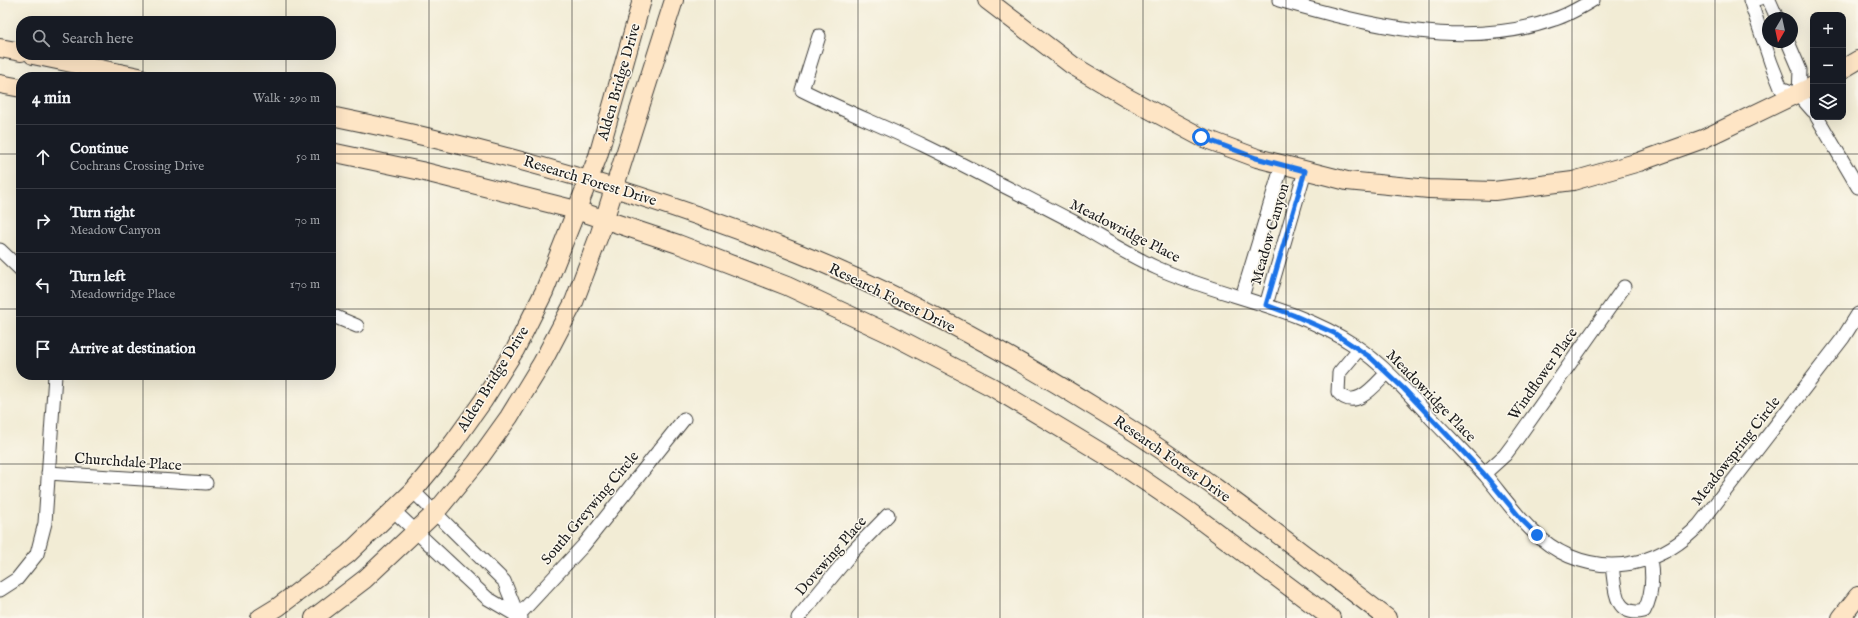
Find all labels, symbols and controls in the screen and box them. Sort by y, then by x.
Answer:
north arrow [1762,12,1798,48]
map controls [1810,12,1846,120]
button: + [1810,12,1846,48]
search box [16,16,336,60]
street label: Alden Bridge Drive [593,21,645,144]
icon: search [30,27,52,49]
text: Search here [62,29,133,48]
button: − [1810,48,1846,84]
button: layers [1810,84,1846,120]
text: 4 min [32,88,71,109]
text: Walk · 290 m [253,90,320,107]
route start [1192,128,1210,146]
text: Continue [70,139,128,158]
icon: ahead [32,146,54,168]
text: 50 m [296,148,320,165]
street label: Research Forest Drive [521,152,659,210]
text: Cochrans Crossing Drive [70,158,204,175]
street label: Meadow Canyon [1246,181,1294,287]
street label: Meadowridge Place [1067,195,1184,267]
text: Turn right [70,203,135,222]
icon: right [32,210,54,232]
text: 70 m [295,212,320,229]
text: Meadow Canyon [70,222,161,239]
street label: Research Forest Drive [826,259,959,337]
text: Turn left [70,267,126,286]
icon: left [32,274,54,296]
text: 170 m [290,276,320,293]
text: Meadowridge Place [70,286,175,303]
street label: Alden Bridge Drive [452,323,533,436]
street label: Windflower Place [1504,324,1582,424]
icon: arrive [32,338,54,360]
text: Arrive at destination [70,339,196,358]
street label: Meadowridge Place [1382,346,1480,446]
street label: Meadowspring Circle [1688,393,1784,509]
street label: Research Forest Drive [1110,411,1234,507]
street label: South Greywing Circle [537,447,643,569]
street label: Churchdale Place [74,449,182,475]
street label: Dovewing Place [791,512,871,600]
route end [1528,526,1546,544]

